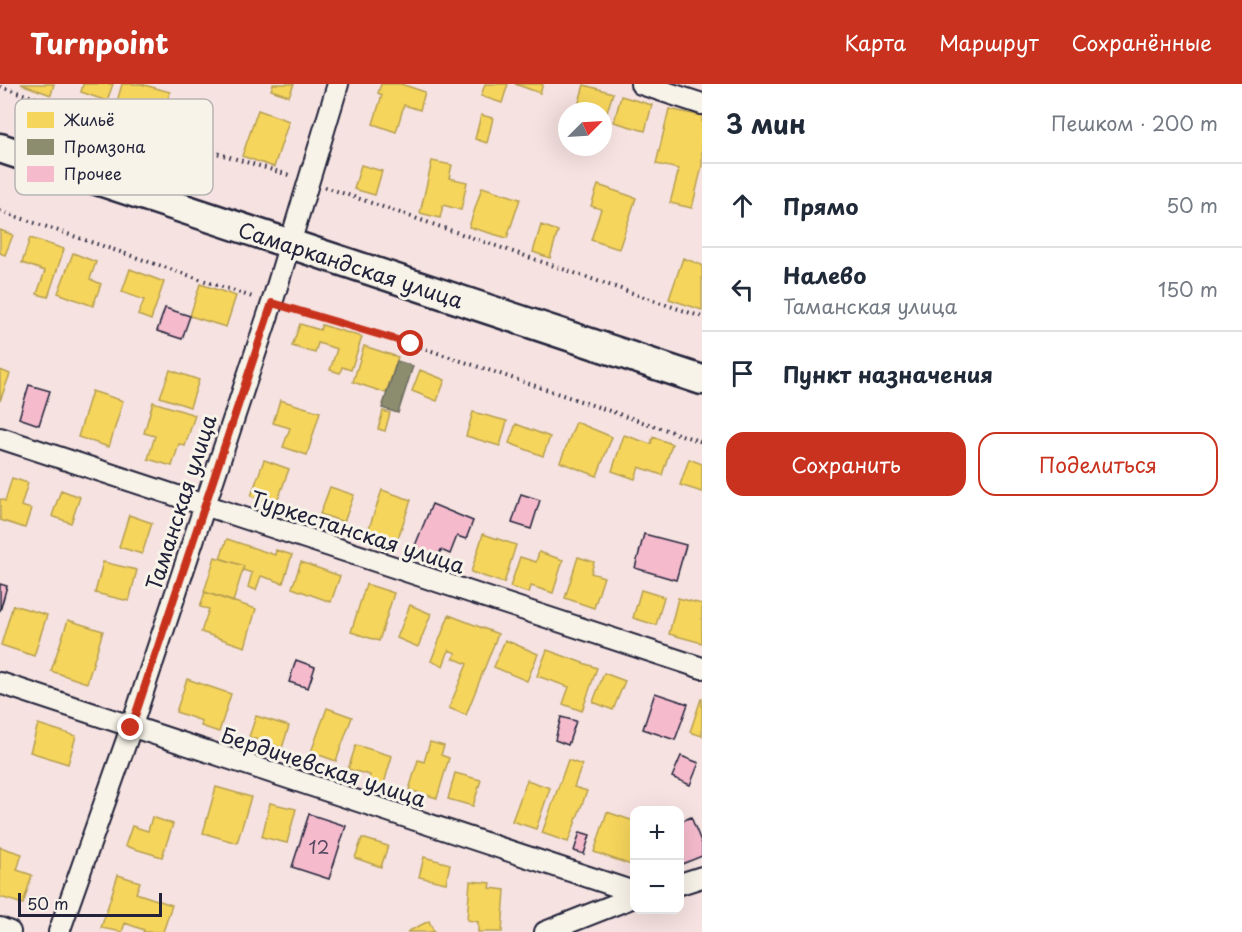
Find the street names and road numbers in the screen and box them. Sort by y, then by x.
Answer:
street label: Самаркандская улица [234,213,468,316]
street label: Таманская улица [137,409,224,594]
street label: Туркестанская улица [247,481,470,581]
street label: Бердичевская улица [217,718,431,814]

